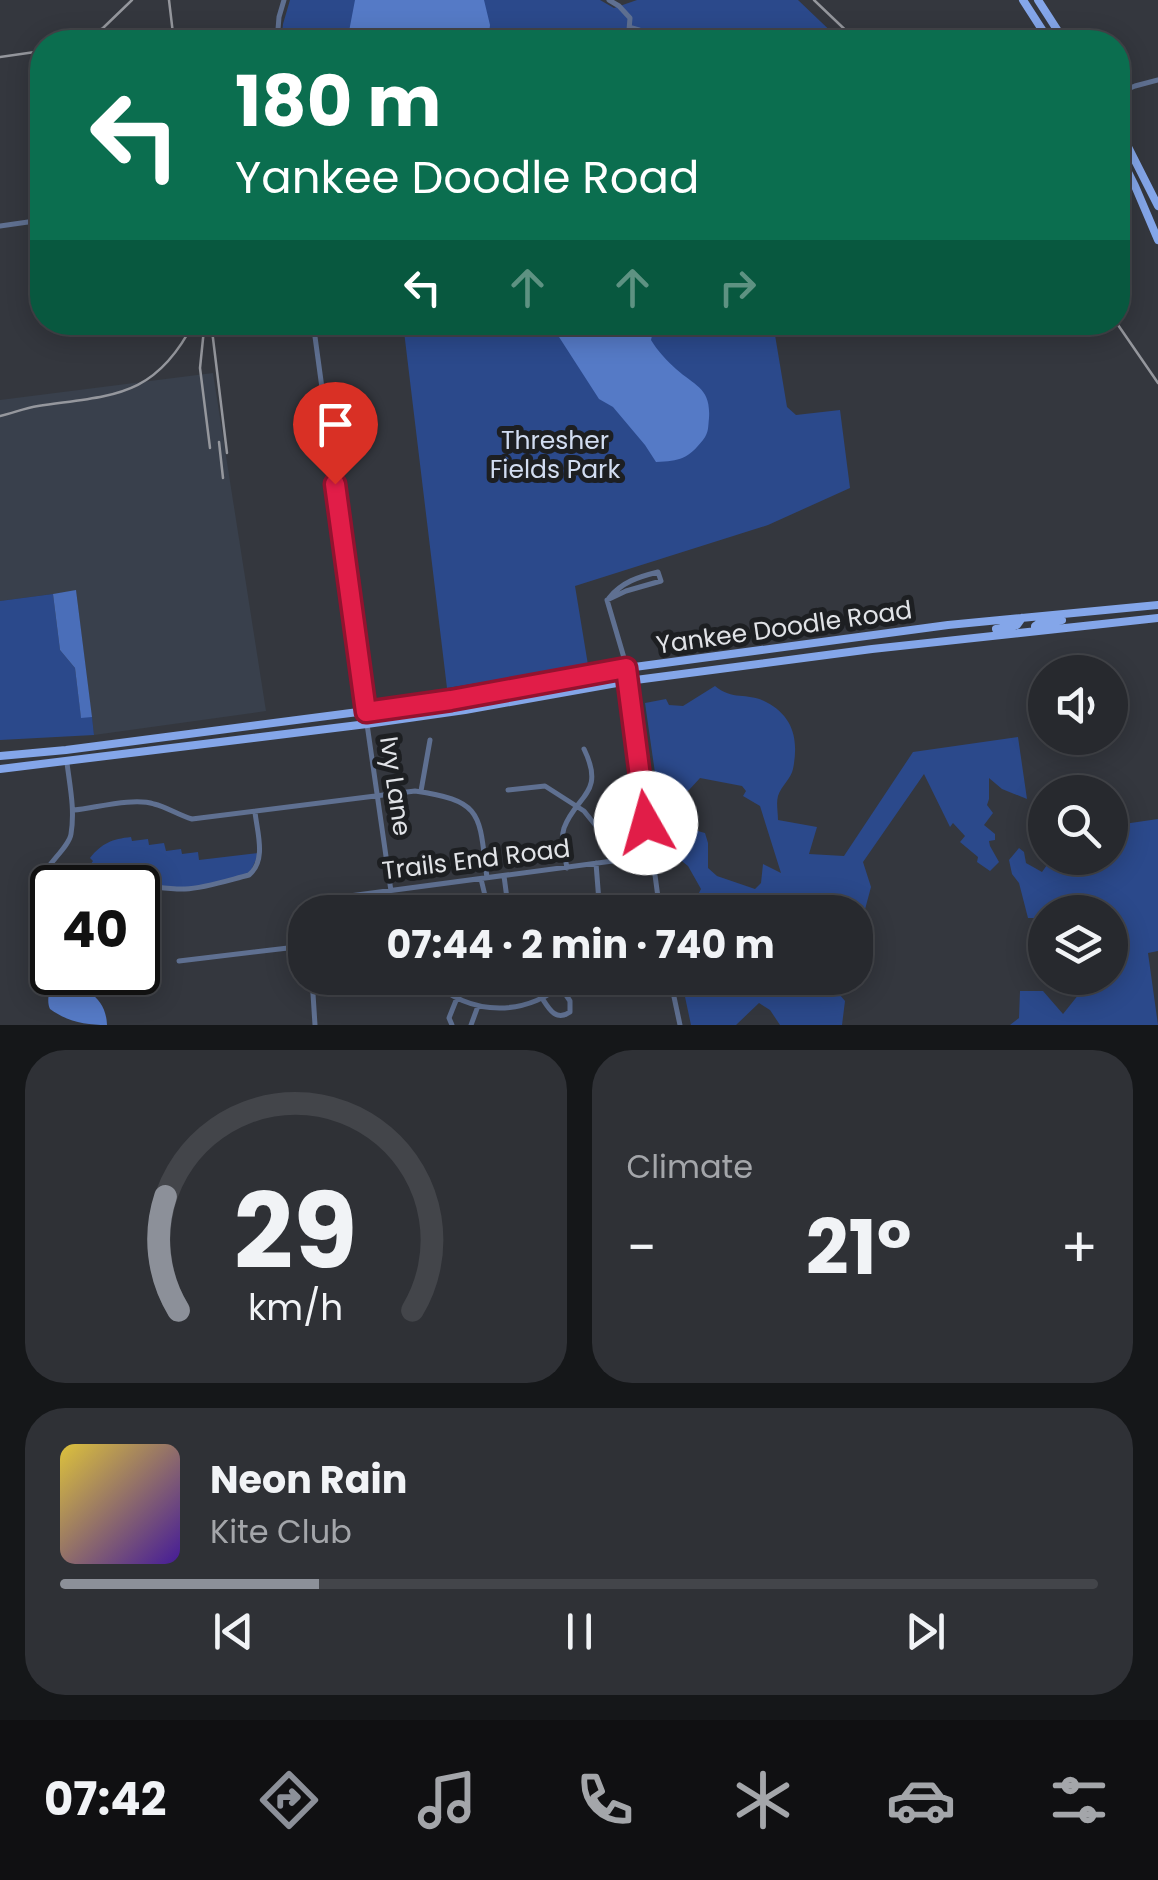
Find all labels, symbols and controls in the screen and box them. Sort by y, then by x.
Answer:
text: 180 m [235,52,441,151]
icon: left [70,70,200,200]
text: Yankee Doodle Road [235,146,699,209]
icon: left [395,260,450,315]
icon: ahead [500,260,555,315]
icon: ahead [605,260,660,315]
icon: right [710,260,765,315]
pin [293,382,378,485]
icon: arrive [308,397,363,452]
park label: Thresher Fields Park [490,423,620,487]
street label: Yankee Doodle Road [654,592,914,663]
map controls [1028,655,1128,995]
button: sound [1028,655,1128,755]
street label: Ivy Lane [371,734,420,838]
position arrow [594,771,698,875]
button: search [1028,775,1128,875]
street label: Trails End Road [380,831,572,888]
speed limit sign: 40 [30,865,160,995]
button: layers [1028,895,1128,995]
text: 07:44 · 2 min · 740 m [386,918,775,971]
text: Climate [627,1144,753,1189]
text: 29 [234,1159,357,1304]
text: 21° [806,1195,912,1300]
text: − [627,1209,657,1286]
text: + [1060,1209,1098,1286]
text: km/h [248,1282,343,1333]
text: Neon Rain [210,1453,407,1506]
text: Kite Club [210,1509,352,1554]
icon: previous [206,1604,261,1659]
icon: pause [552,1604,607,1659]
icon: next [898,1604,953,1659]
icon: directions [254,1765,324,1835]
icon: music [412,1765,482,1835]
icon: phone [570,1765,640,1835]
icon: climate [728,1765,798,1835]
icon: car [886,1765,956,1835]
icon: filters [1044,1765,1114,1835]
text: 07:42 [44,1768,166,1831]

